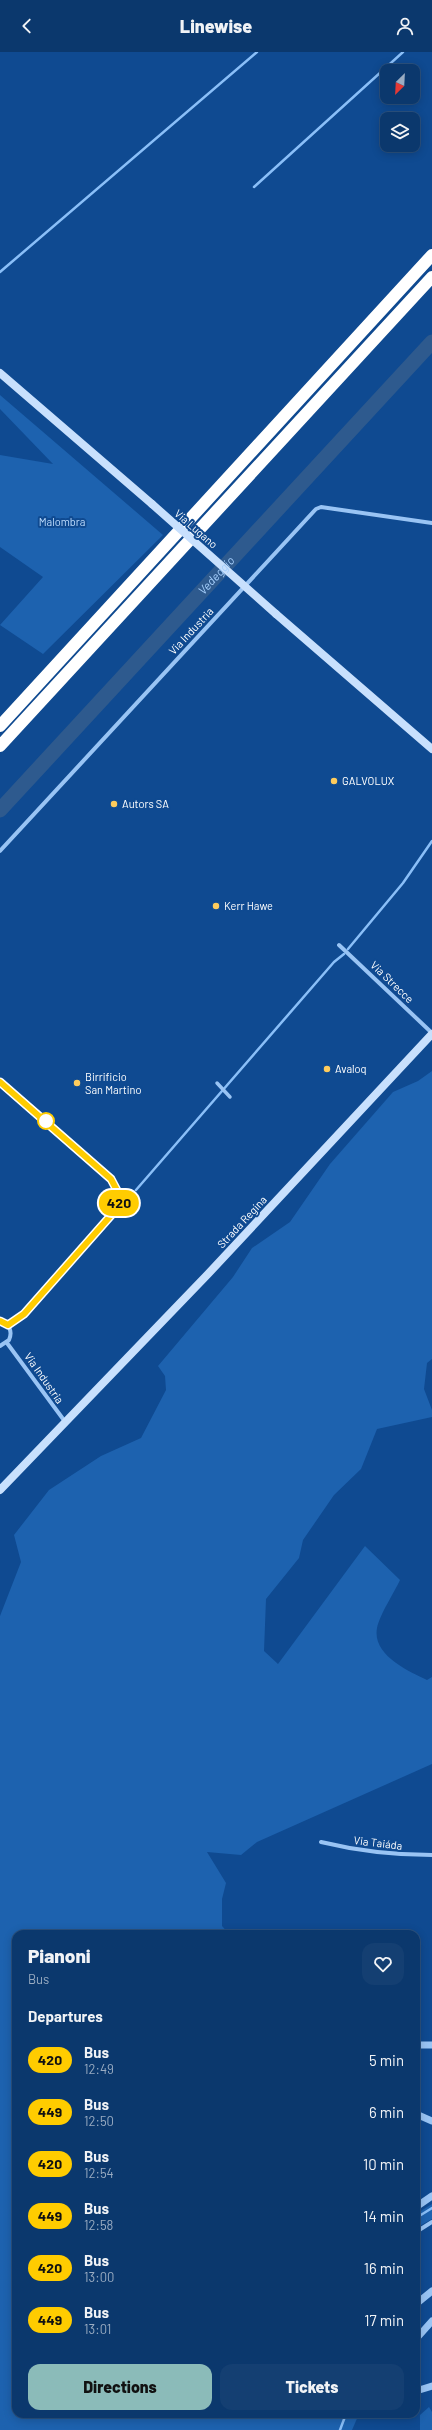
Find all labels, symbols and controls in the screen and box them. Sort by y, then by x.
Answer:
icon: back [16,15,38,37]
text: Linewise [180,15,252,37]
icon: person [394,15,416,37]
north arrow [380,64,420,104]
map controls [380,64,420,152]
button: layers [380,112,420,152]
street label: Via Lugano [172,506,220,551]
park label: Malombra [39,515,85,528]
water label: Vedeggio [195,553,237,597]
street label: Via Industria [166,604,216,657]
place label: GALVOLUX [342,774,395,787]
marker: GALVOLUX [329,776,339,786]
place label: Autors SA [122,797,169,810]
marker: Autors SA [109,799,119,809]
place label: Kerr Hawe [224,899,273,912]
marker: Kerr Hawe [211,901,221,911]
street label: Via Strecce [368,958,417,1005]
place label: Avaloq [335,1062,367,1075]
marker: Avaloq [322,1064,332,1074]
place label: Birrificio San Martino [85,1070,141,1096]
marker: Birrificio San Martino [72,1078,82,1088]
unlabelled marker [37,1112,55,1130]
line badge: 420 [96,1190,142,1216]
street label: Strada Regina [214,1193,269,1250]
text: 420 [107,1194,131,1211]
street label: Via Industria [22,1350,67,1406]
street label: Via Taiáda [353,1833,403,1852]
button: heart [362,1943,404,1985]
text: Pianoni [28,1944,91,1967]
text: Bus [28,1971,49,1987]
text: Departures [28,2007,103,2025]
text: Bus [84,2043,109,2061]
text: 420 [38,2051,62,2068]
text: 5 min [369,2051,404,2069]
text: 12:49 [84,2061,114,2077]
text: Bus [84,2095,109,2113]
text: 449 [38,2103,62,2120]
text: 6 min [369,2103,404,2121]
text: 12:50 [84,2113,114,2129]
text: Bus [84,2147,109,2165]
text: 420 [38,2155,62,2172]
text: 10 min [363,2155,404,2173]
text: 12:54 [84,2165,114,2181]
text: Bus [84,2199,109,2217]
text: 449 [38,2207,62,2224]
text: 14 min [363,2207,404,2225]
text: 12:58 [84,2217,113,2233]
text: Bus [84,2251,109,2269]
text: 420 [38,2259,62,2276]
text: 16 min [364,2259,404,2277]
text: 13:00 [84,2269,114,2285]
text: Bus [84,2303,109,2321]
text: 449 [38,2311,62,2328]
text: 17 min [364,2311,404,2329]
text: 13:01 [84,2321,111,2337]
button: Directions [28,2364,212,2410]
button: Tickets [220,2364,404,2410]

